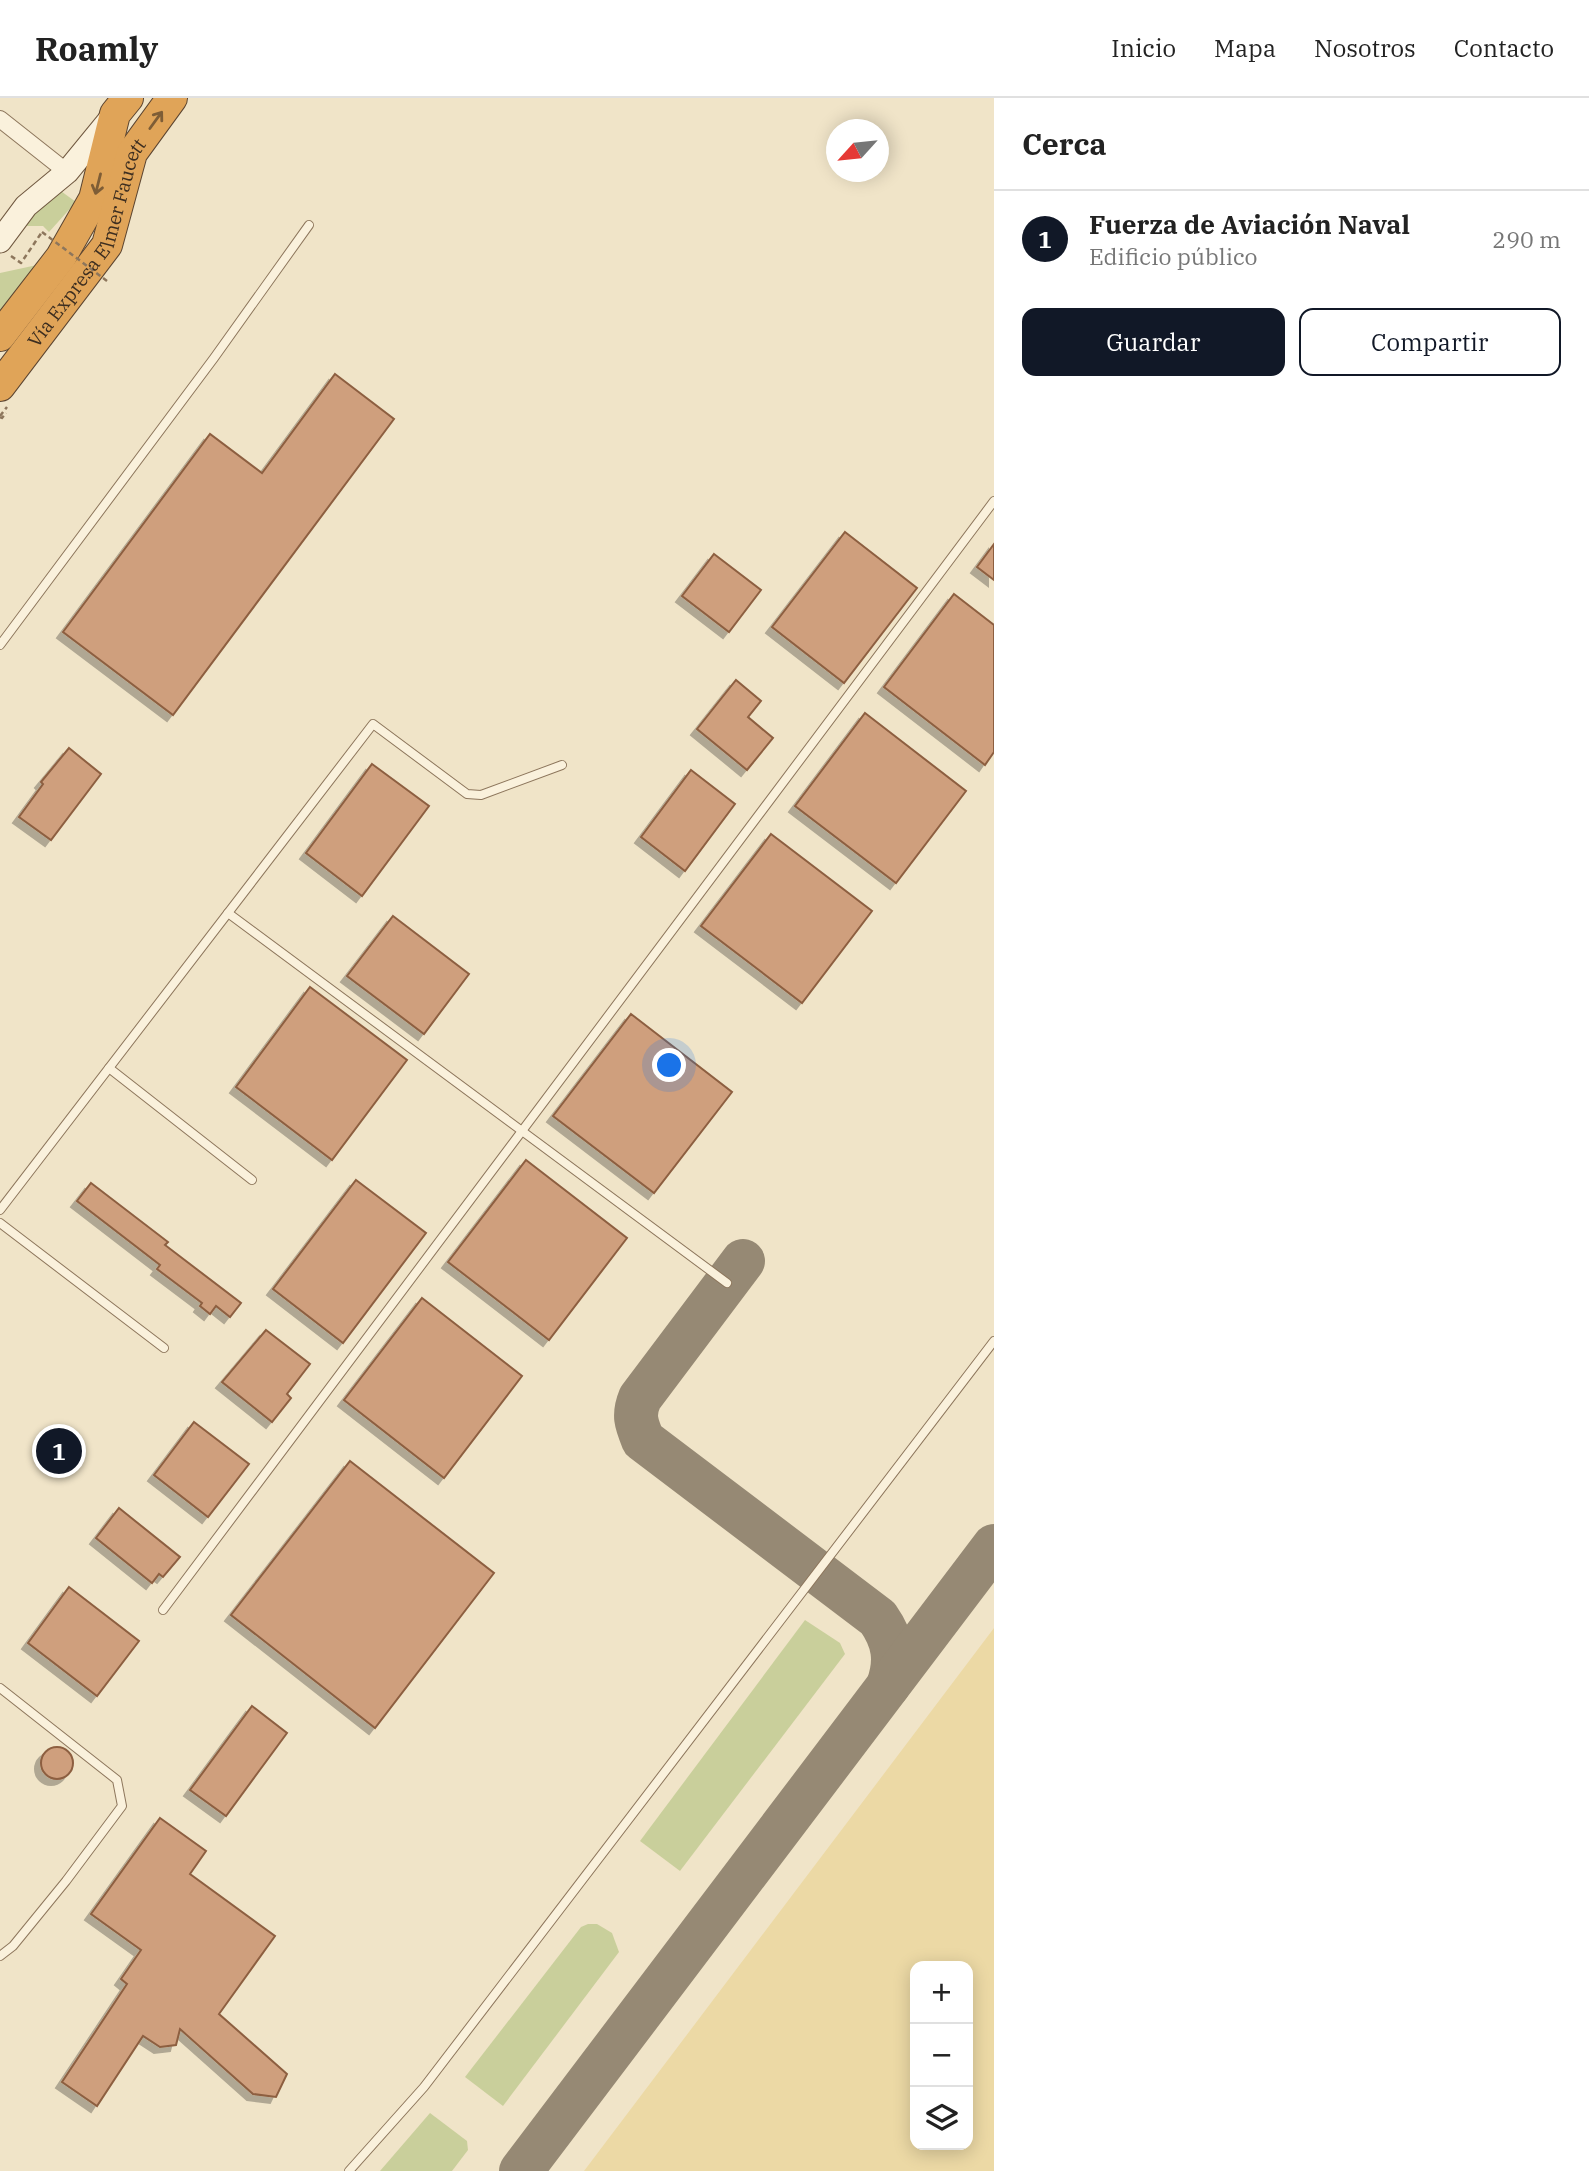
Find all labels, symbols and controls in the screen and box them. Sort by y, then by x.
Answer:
text: Roamly [35,27,158,70]
text: Inicio [1111,32,1176,64]
text: Mapa [1214,32,1276,64]
text: Nosotros [1314,32,1416,64]
text: Contacto [1454,32,1554,64]
one-way arrow [149,111,163,130]
north arrow [826,119,889,182]
text: Cerca [1022,124,1107,163]
street label: Vía Expresa Elmer Faucett [22,133,151,352]
one-way arrow [91,172,104,195]
text: Fuerza de Aviación Naval [1089,207,1410,241]
text: 1 [1038,224,1052,254]
text: 290 m [1492,224,1561,254]
text: Edificio público [1089,241,1258,271]
button: Guardar [1022,308,1285,376]
button: Compartir [1299,308,1561,376]
your location [652,1048,686,1082]
pin: 1 [36,1425,82,1477]
map controls [910,1961,973,2150]
button: + [910,1961,973,2024]
button: − [910,2024,973,2087]
button: layers [910,2087,973,2150]

